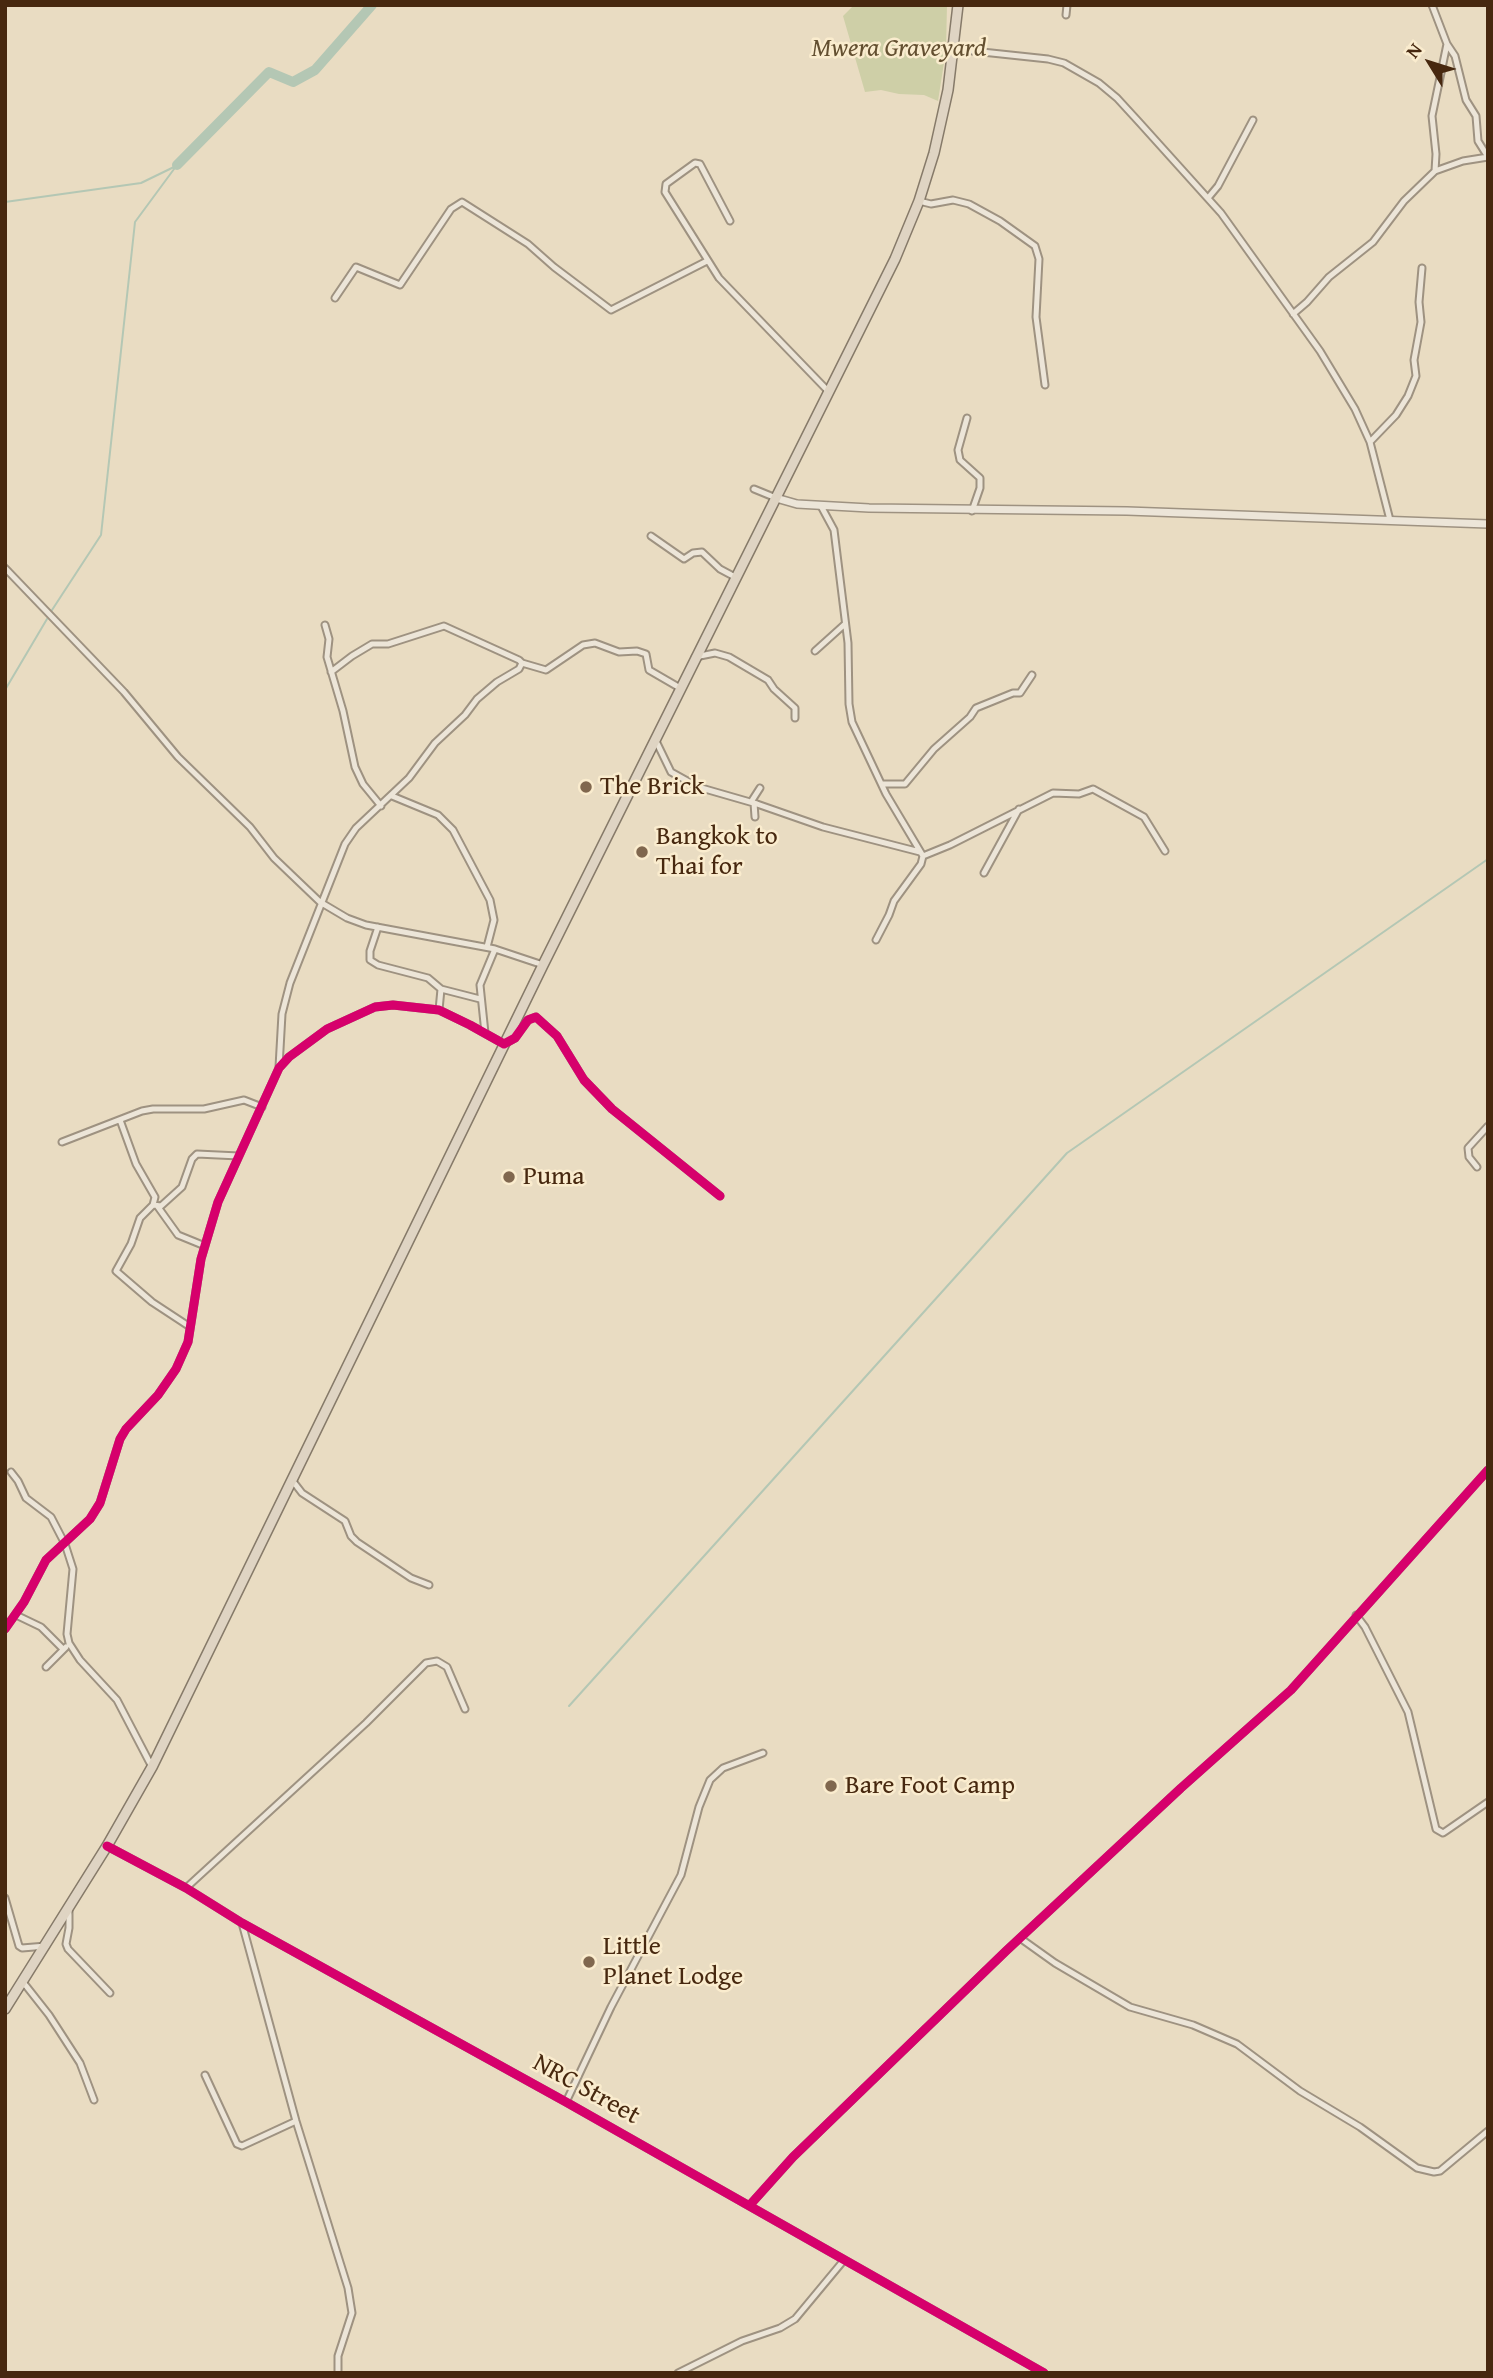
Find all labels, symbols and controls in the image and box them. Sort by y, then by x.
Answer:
north arrow [1395,28,1465,98]
park label: Mwera Graveyard [812,33,986,65]
text: N [1399,36,1428,64]
place label: The Brick [600,771,704,803]
marker: The Brick [578,779,594,795]
place label: Bangkok to Thai for [656,821,778,882]
marker: Bangkok to Thai for [634,844,650,860]
place label: Puma [523,1161,585,1193]
marker: Puma [501,1169,517,1185]
place label: Bare Foot Camp [845,1770,1015,1802]
marker: Bare Foot Camp [823,1778,839,1794]
place label: Little Planet Lodge [603,1931,743,1993]
marker: Little Planet Lodge [581,1954,597,1970]
street label: NRC Street [527,2048,645,2132]

